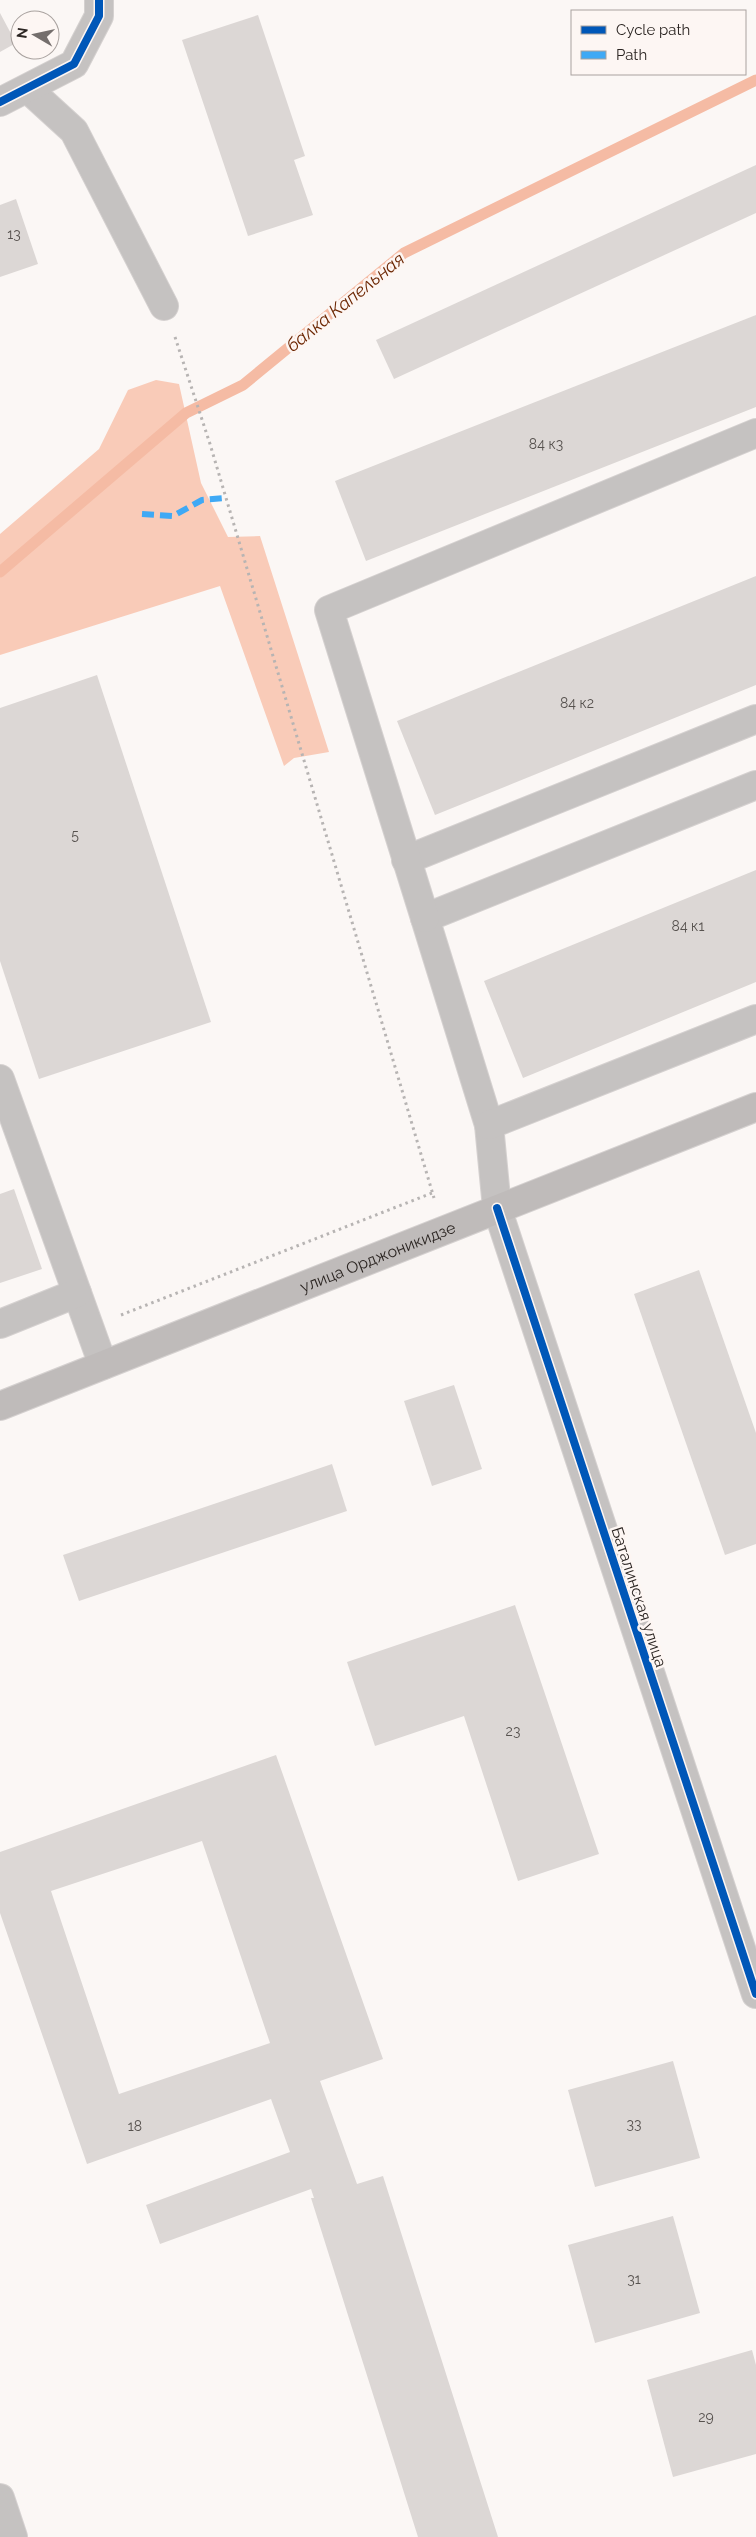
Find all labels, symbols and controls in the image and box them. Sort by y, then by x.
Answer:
north arrow [10,10,60,60]
legend [571,10,746,75]
text: Cycle path [616,21,690,39]
text: N [13,26,31,39]
text: Path [616,46,647,64]
house number: 13 [7,226,21,242]
water label: балка Капельная [282,248,409,356]
house number: 84 к3 [529,436,563,452]
house number: 84 к2 [560,695,594,711]
house number: 5 [71,827,79,843]
house number: 84 к1 [672,918,704,934]
street label: улица Орджоникидзе [297,1217,458,1296]
street label: Баталинская улица [607,1525,671,1669]
house number: 23 [506,1723,520,1739]
house number: 33 [627,2116,641,2132]
house number: 18 [128,2118,142,2134]
house number: 31 [627,2271,641,2287]
house number: 29 [698,2409,714,2425]

